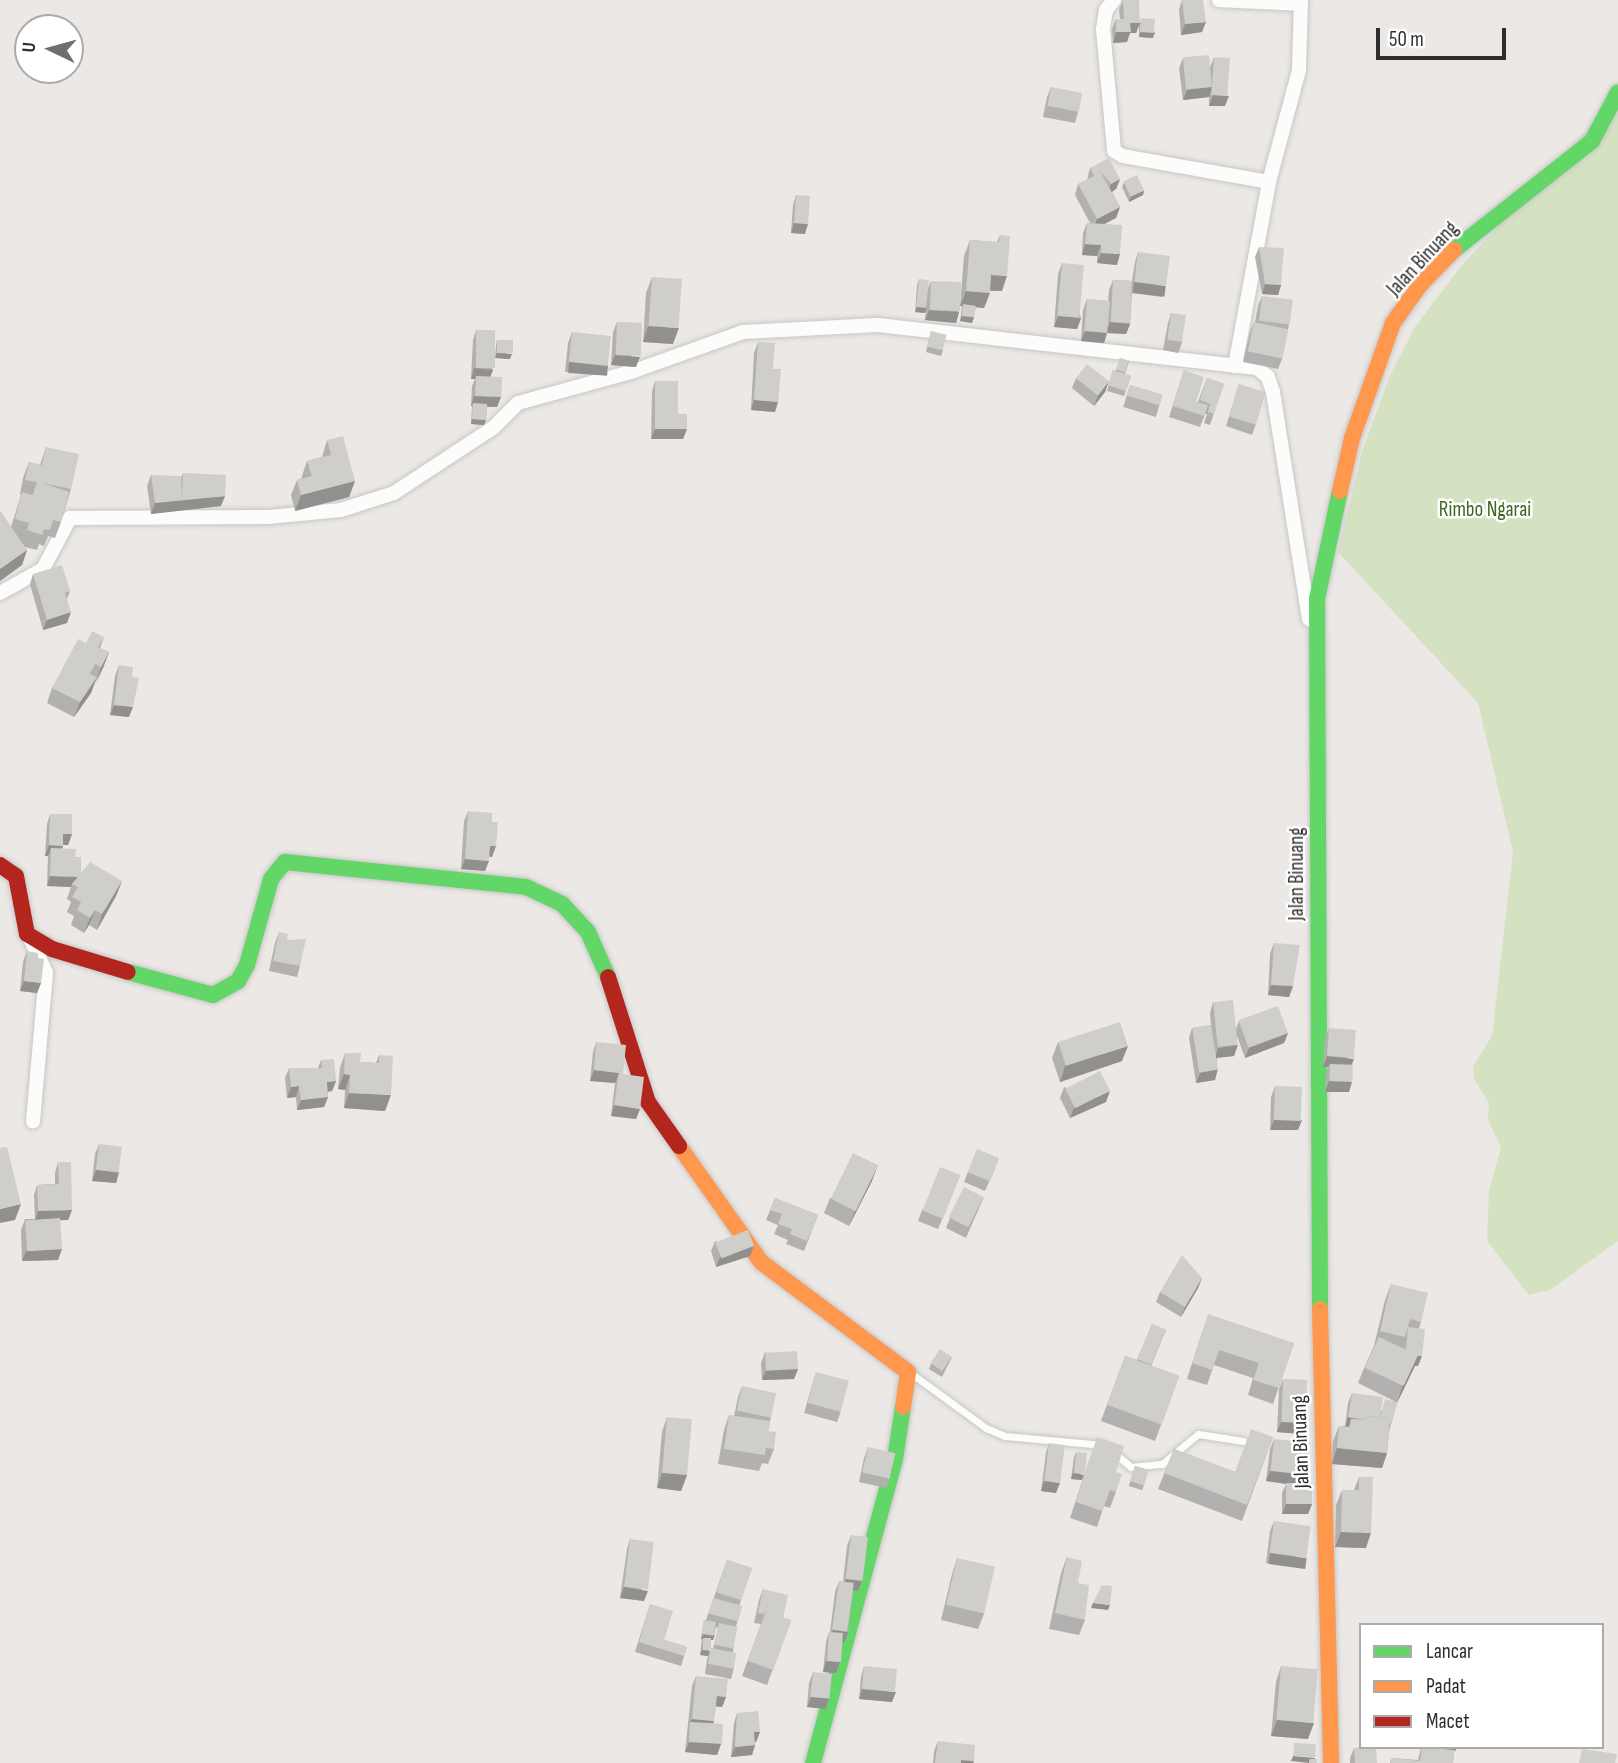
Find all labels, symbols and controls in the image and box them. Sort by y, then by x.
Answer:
north arrow [14,14,84,84]
scale bar [1380,14,1510,58]
text: 50 m [1389,27,1424,52]
text: U [18,41,41,53]
street label: Jalan Binuang [1382,216,1464,302]
park label: Rimbo Ngarai [1439,497,1531,523]
street label: Jalan Binuang [1284,827,1310,921]
street label: Jalan Binuang [1287,1395,1315,1489]
legend [1359,1623,1604,1749]
text: Lancar [1426,1639,1473,1664]
text: Padat [1426,1674,1466,1699]
text: Macet [1426,1709,1470,1734]

